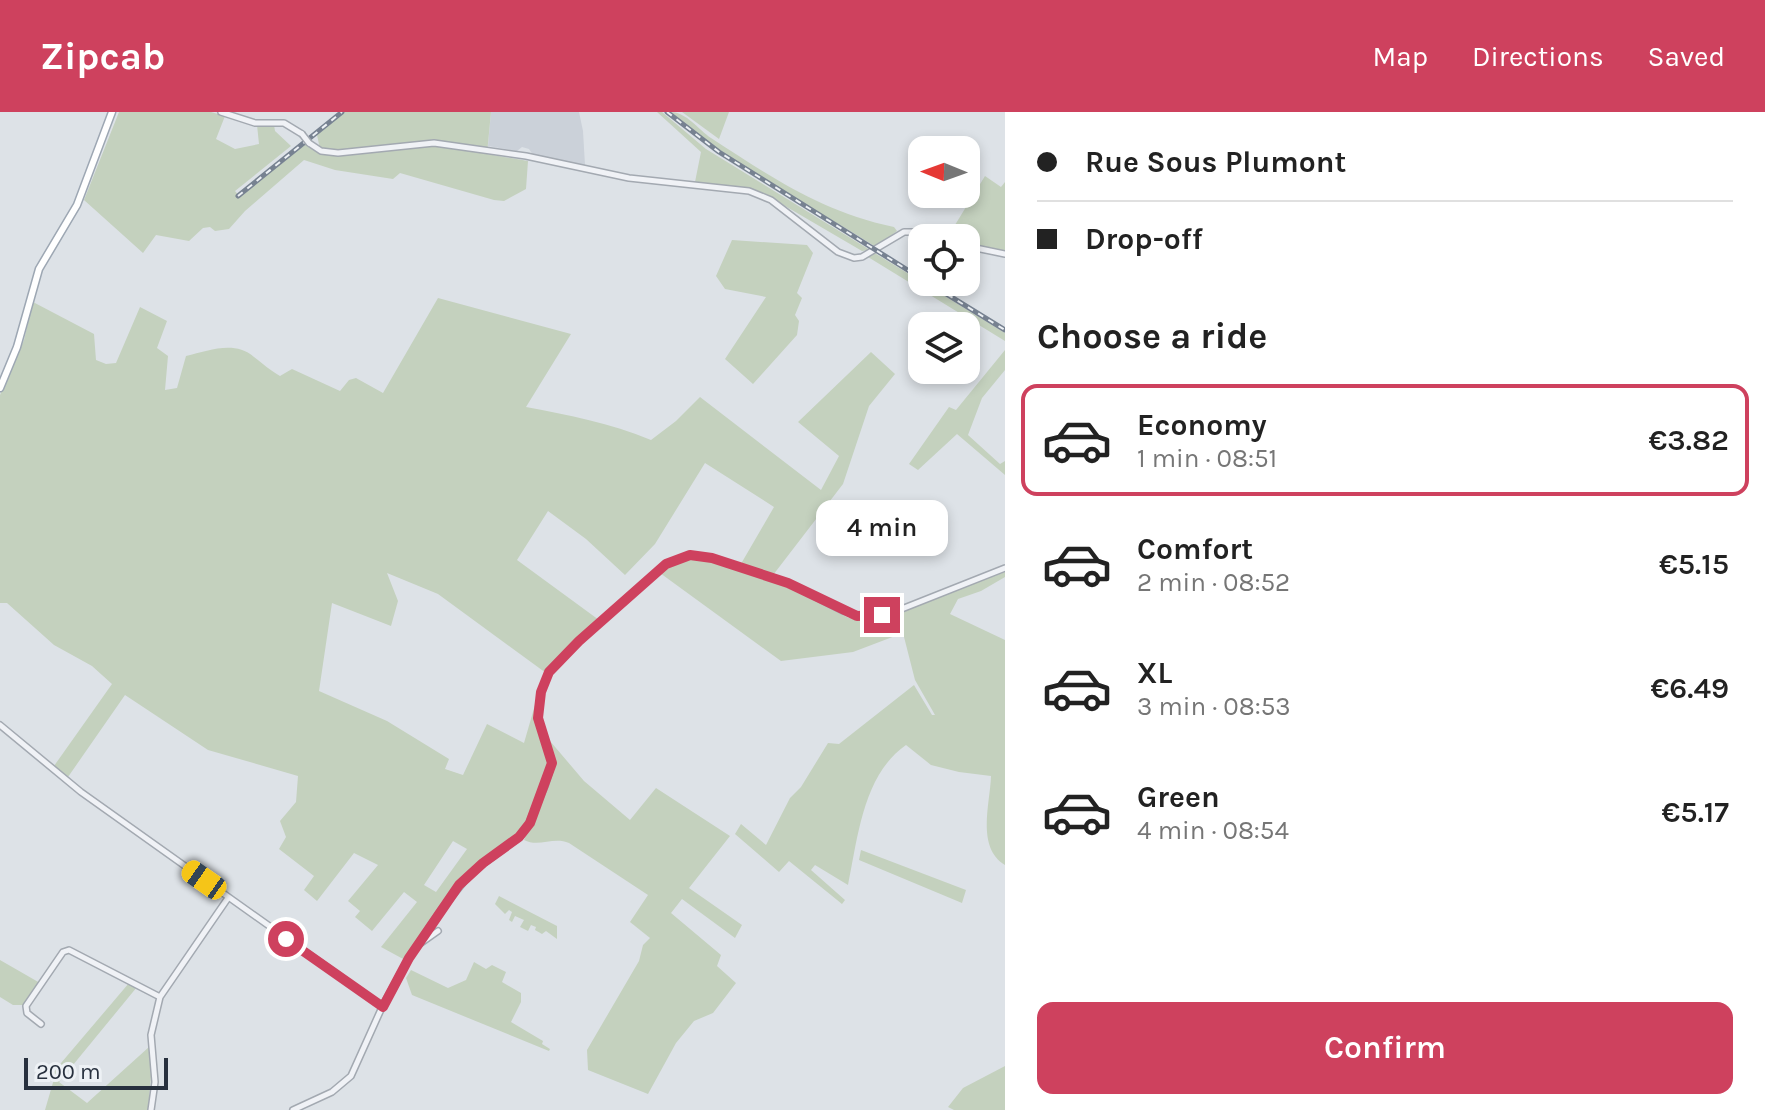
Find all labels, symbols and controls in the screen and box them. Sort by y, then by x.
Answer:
text: Zipcab [40,34,165,79]
text: Map [1373,40,1428,73]
text: Directions [1472,40,1604,73]
text: Saved [1648,40,1725,73]
north arrow [908,136,980,208]
map controls [908,136,980,384]
text: Rue Sous Plumont [1085,144,1346,180]
text: Drop-off [1085,221,1203,257]
button: locate [908,224,980,296]
button: layers [908,312,980,384]
text: Choose a ride [1037,315,1267,357]
icon: car [1041,404,1113,476]
text: Economy [1137,407,1267,443]
text: €3.82 [1649,422,1729,458]
text: 1 min · 08:51 [1137,443,1277,474]
callout: 4 min [816,499,948,555]
text: 4 min [847,512,917,543]
icon: car [1041,528,1113,600]
text: Comfort [1137,531,1253,567]
text: €5.15 [1659,546,1729,582]
text: 2 min · 08:52 [1137,567,1290,598]
route end [864,597,900,633]
icon: car [1041,652,1113,724]
text: XL [1137,655,1172,691]
text: €6.49 [1650,670,1729,706]
text: 3 min · 08:53 [1137,691,1291,722]
icon: car [1041,776,1113,848]
text: Green [1137,779,1220,815]
text: €5.17 [1662,794,1729,830]
text: 4 min · 08:54 [1137,815,1289,846]
car [177,856,231,904]
route start [268,921,304,957]
button: Confirm [1037,1002,1733,1094]
scale bar [24,1054,168,1090]
text: 200 m [36,1059,101,1085]

